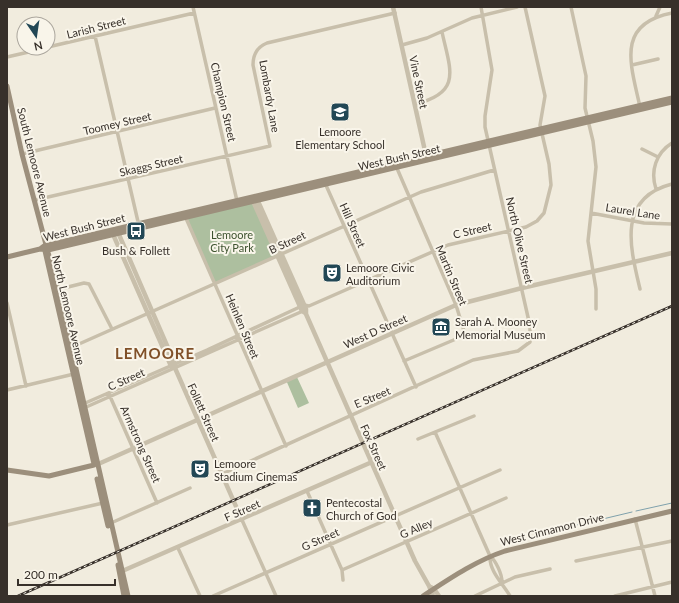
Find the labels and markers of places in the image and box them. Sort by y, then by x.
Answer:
school or university icon: Lemoore Elementary School [329,101,351,123]
place label: Lemoore Elementary School [295,125,385,151]
bus stop icon: Bush & Follett [125,220,147,242]
place label: Bush & Follett [102,244,170,257]
place label: Lemoore Civic Auditorium [346,261,415,287]
theatre icon: Lemoore Civic Auditorium [321,262,343,284]
place label: Sarah A. Mooney Memorial Museum [455,315,546,341]
museum icon: Sarah A. Mooney Memorial Museum [430,316,452,338]
place label: Lemoore Stadium Cinemas [214,457,297,483]
theatre icon: Lemoore Stadium Cinemas [189,458,211,480]
place label: Pentecostal Church of God [326,496,397,522]
church icon: Pentecostal Church of God [301,497,323,519]

